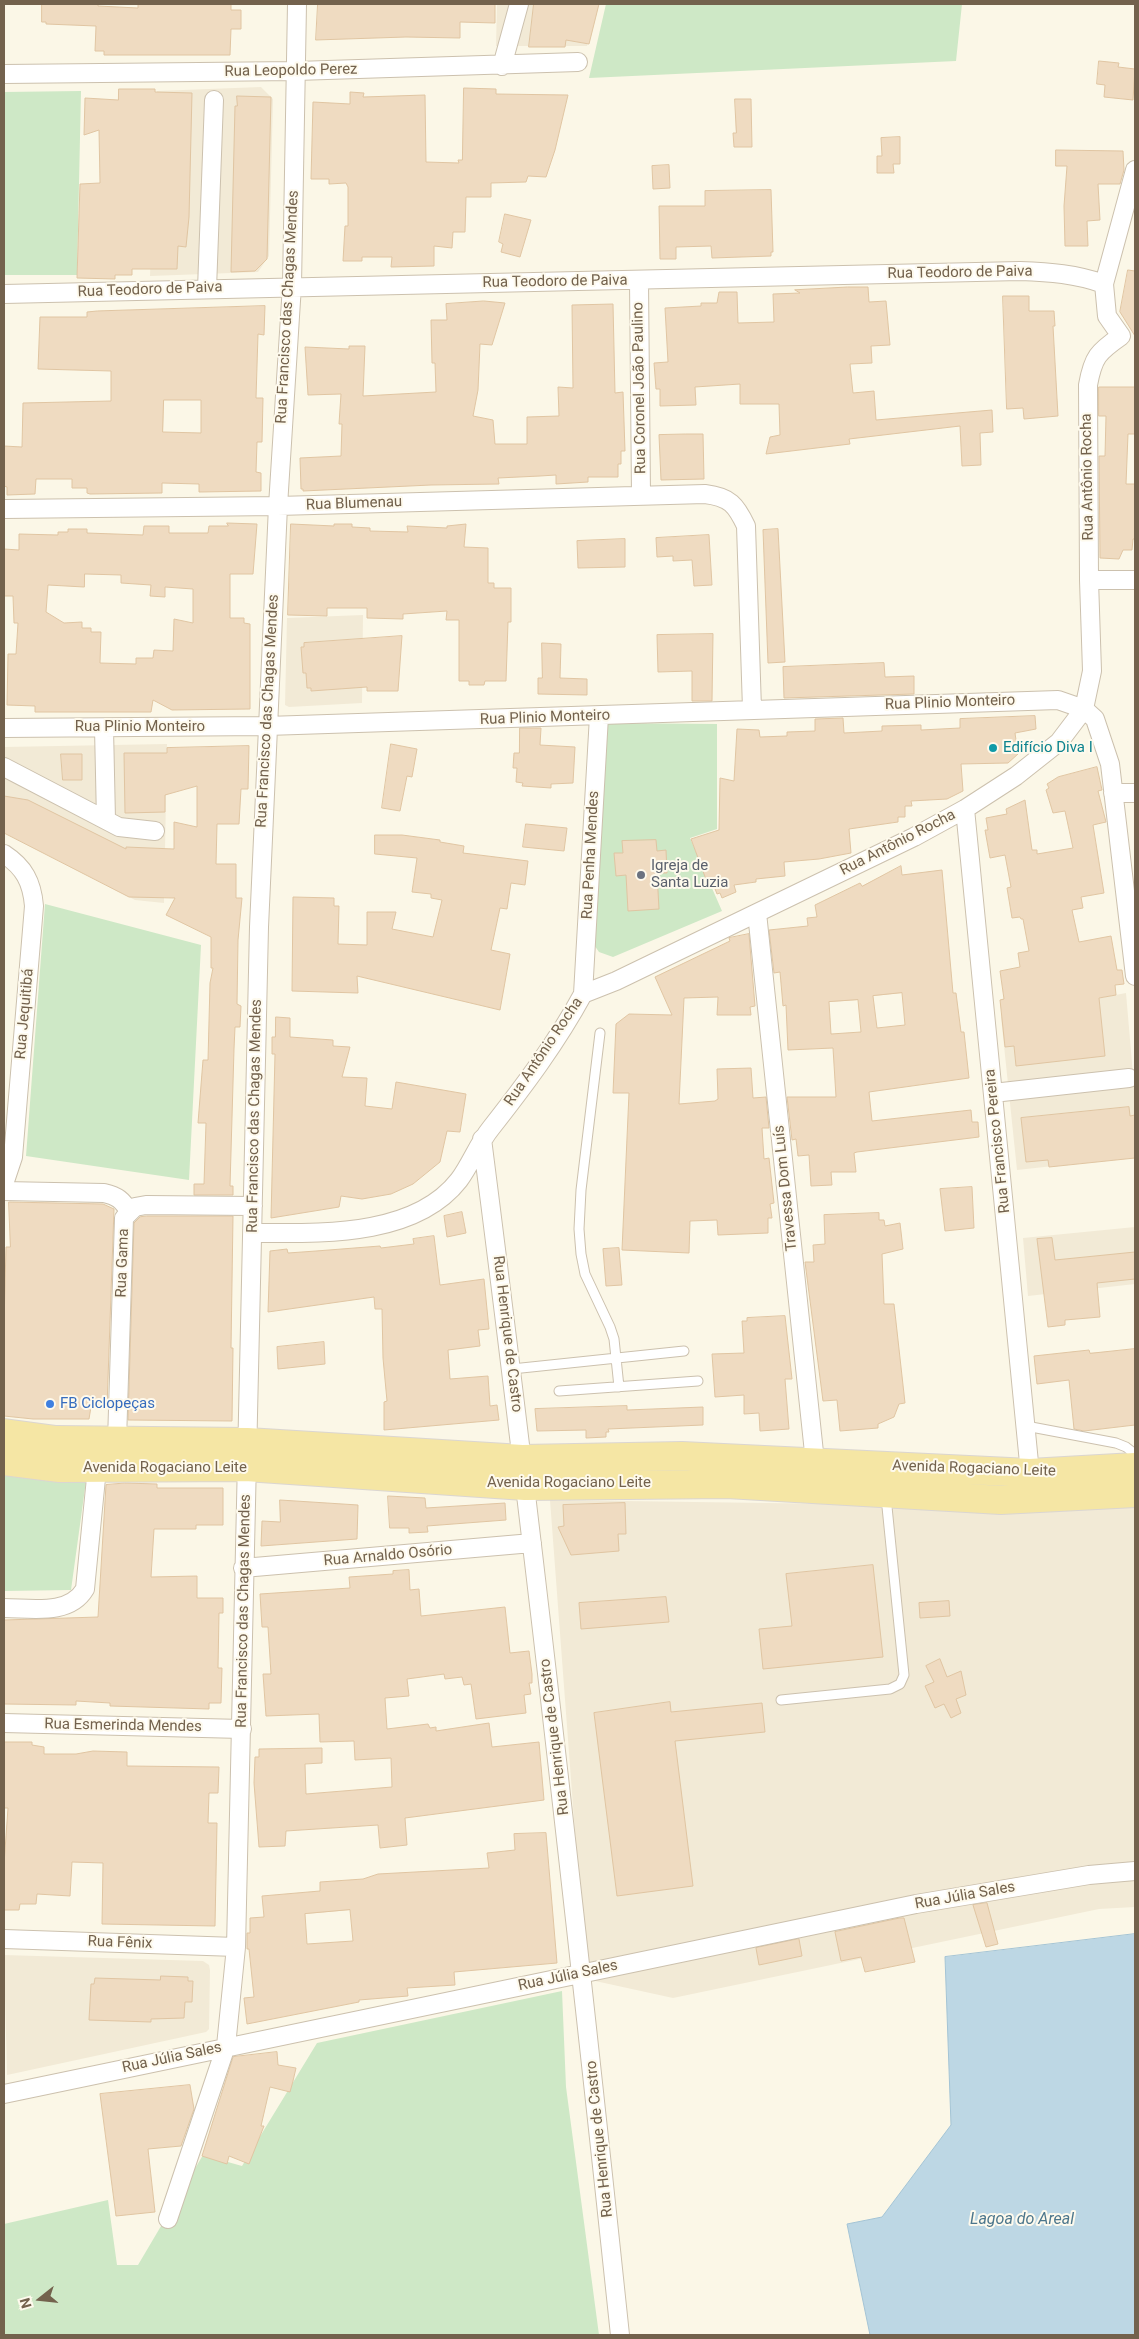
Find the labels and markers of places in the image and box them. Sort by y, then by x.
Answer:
place label: Edifício Diva I [1003,739,1093,757]
marker: Edifício Diva I [987,742,999,754]
place label: Igreja de Santa Luzia [651,857,728,892]
marker: Igreja de Santa Luzia [635,869,647,881]
place label: FB Ciclopeças [60,1395,155,1413]
marker: FB Ciclopeças [44,1398,56,1410]

